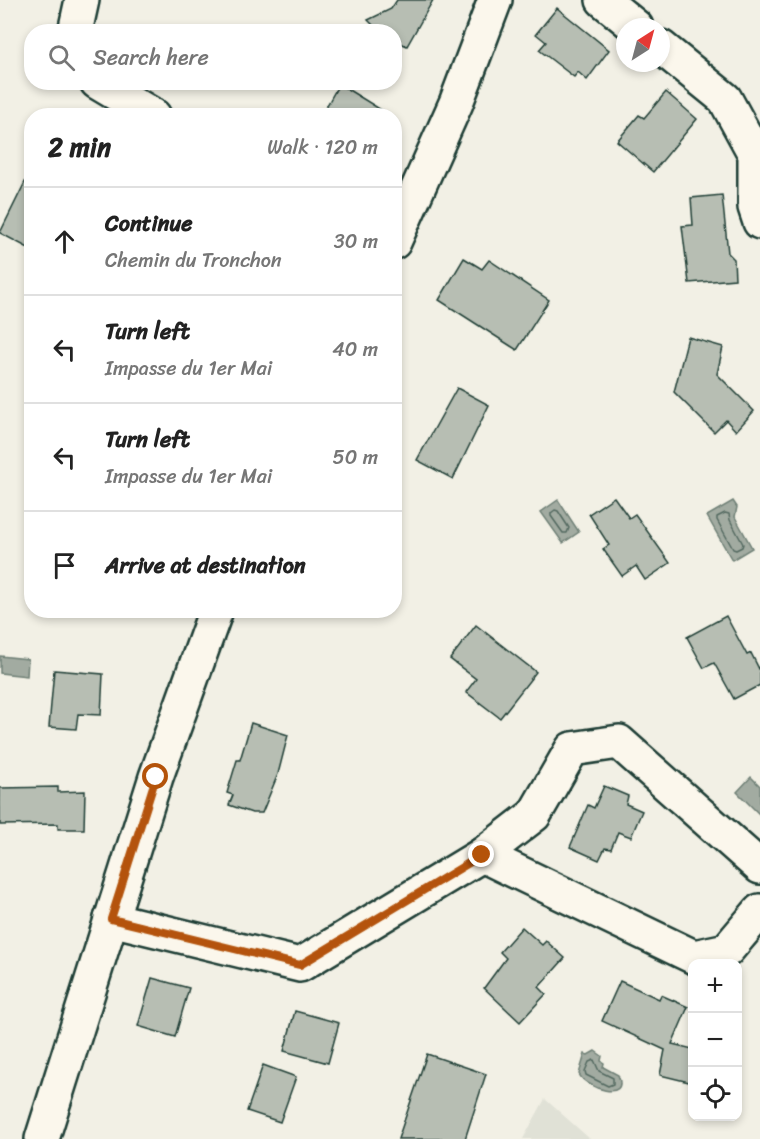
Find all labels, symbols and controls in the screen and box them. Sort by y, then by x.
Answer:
north arrow [616,18,670,72]
search box [24,24,402,90]
text: Search here [93,38,209,77]
icon: search [45,41,78,74]
text: 2 min [48,124,111,170]
text: Walk · 120 m [267,130,378,165]
text: Continue [105,204,193,243]
text: 30 m [334,224,378,259]
icon: ahead [48,225,81,258]
text: Chemin du Tronchon [105,243,282,278]
text: Turn left [105,312,190,351]
text: 40 m [332,332,378,367]
icon: left [48,333,81,366]
text: Impasse du 1er Mai [105,351,272,386]
text: Turn left [105,420,190,459]
text: 50 m [333,440,378,475]
icon: left [48,441,81,474]
text: Impasse du 1er Mai [105,459,272,494]
text: Arrive at destination [105,546,306,585]
icon: arrive [48,549,81,582]
route start [142,763,168,789]
route end [468,841,494,867]
map controls [688,959,742,1121]
button: + [688,959,742,1013]
button: − [688,1013,742,1067]
button: locate [688,1067,742,1121]

